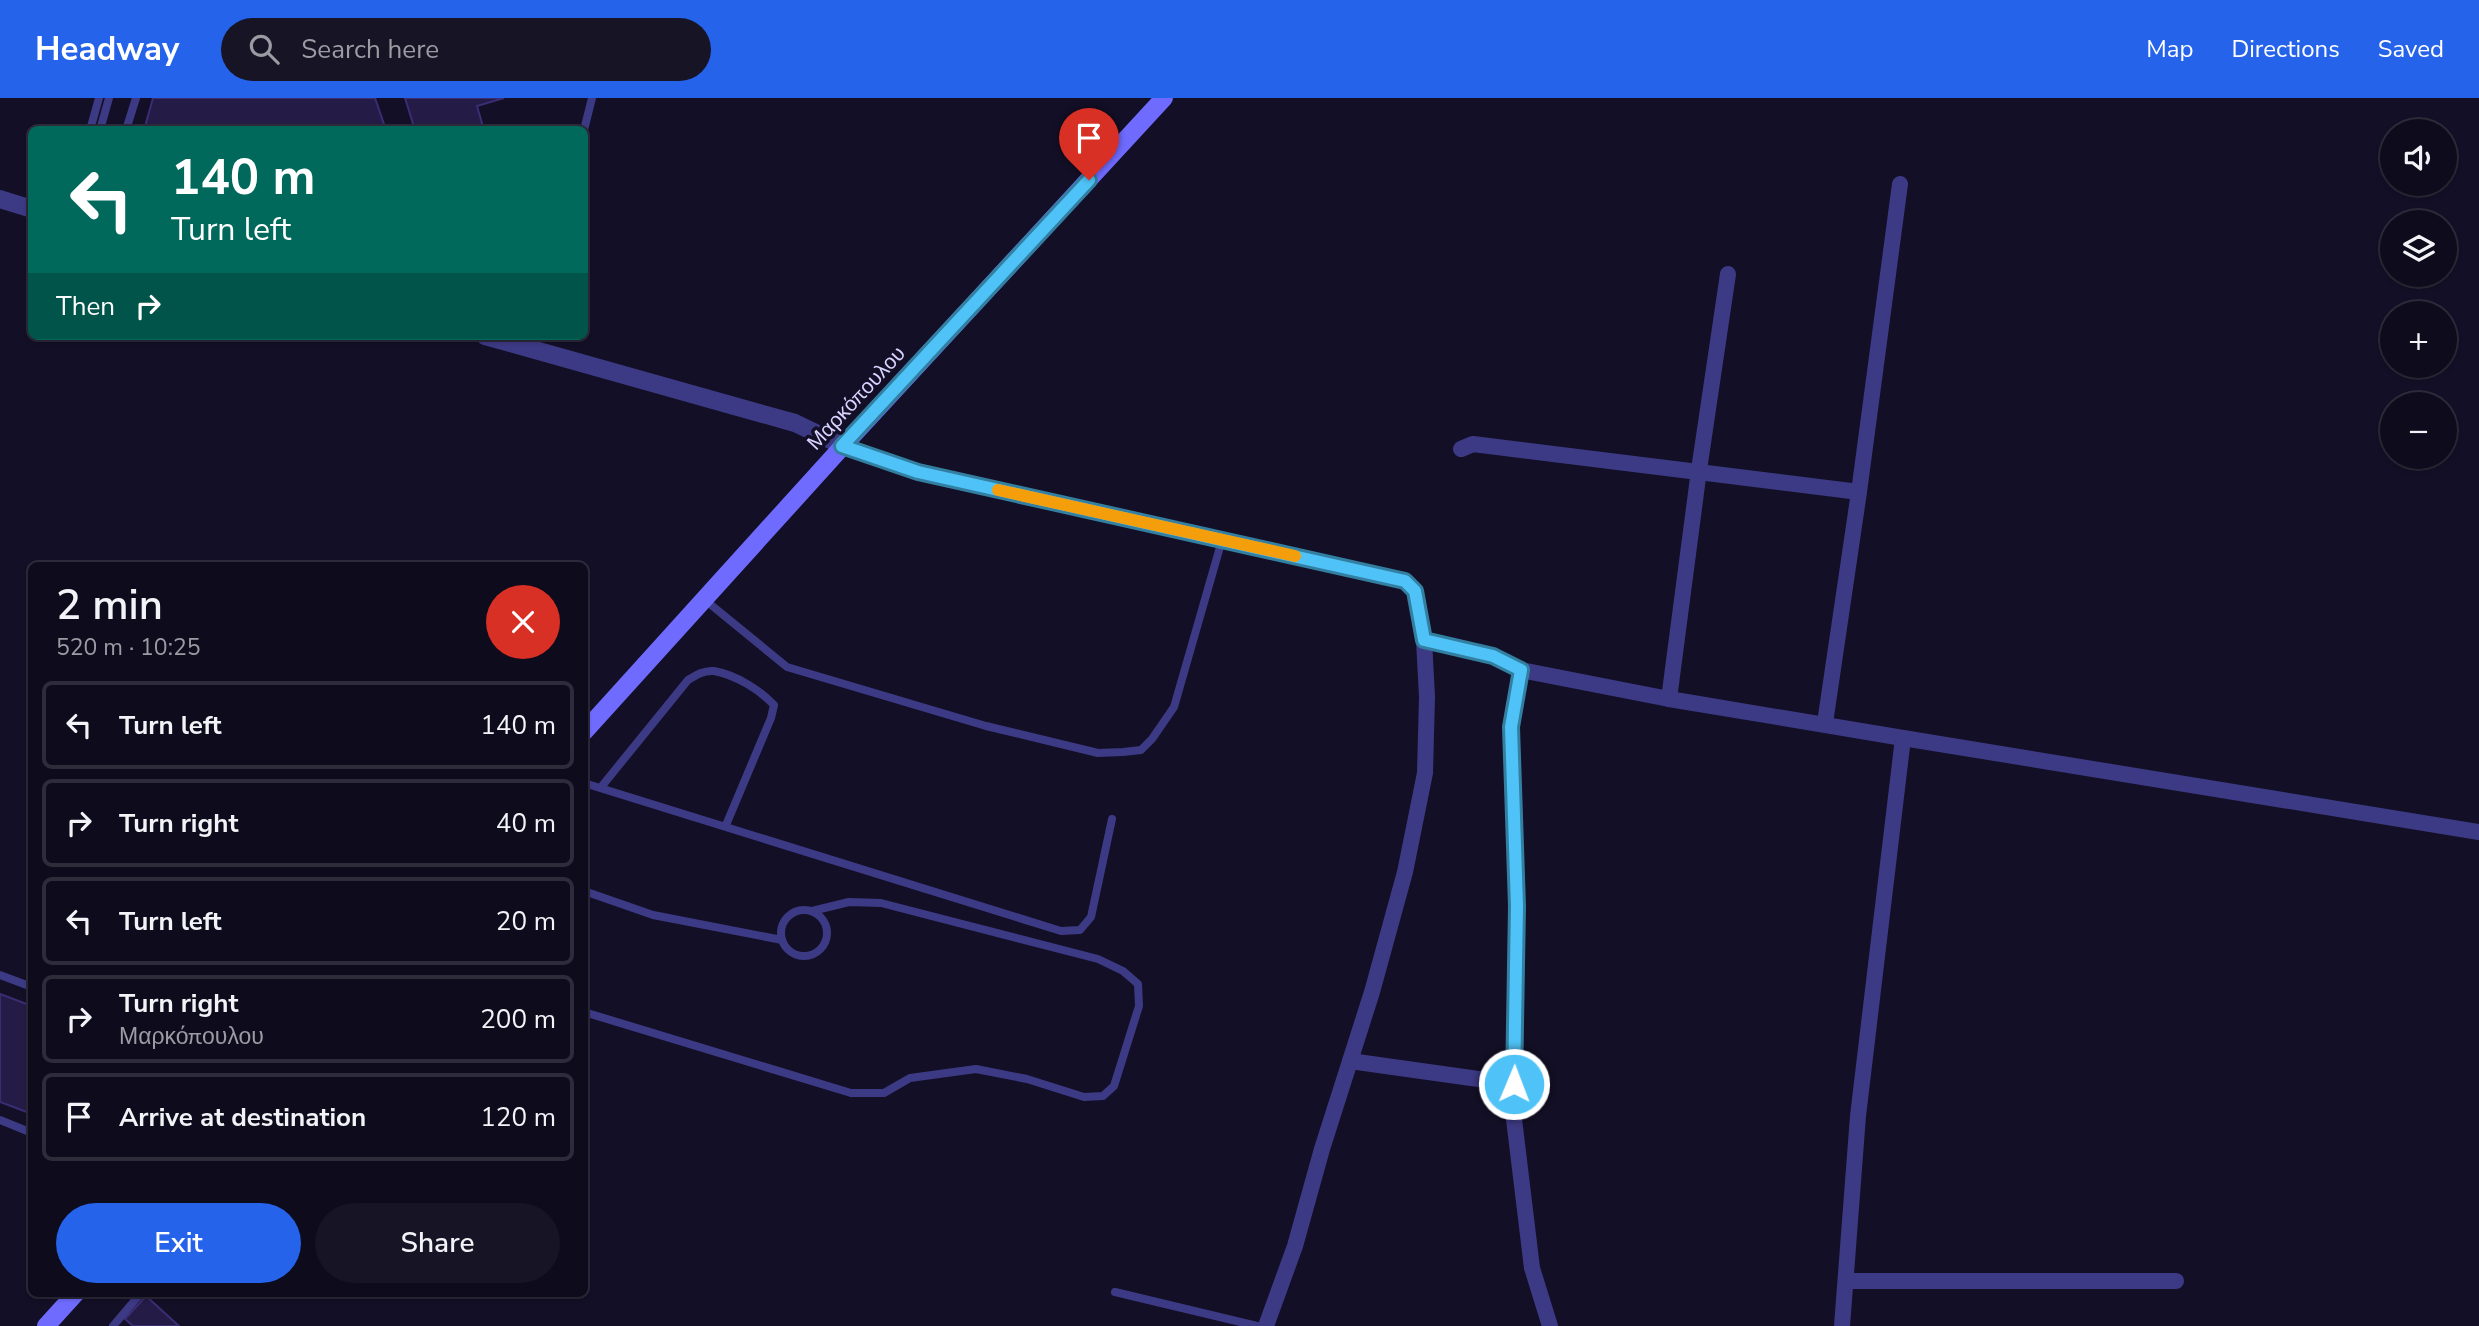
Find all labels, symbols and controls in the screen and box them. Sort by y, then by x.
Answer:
search box [221,18,711,81]
text: Headway [35,27,179,72]
icon: search [245,30,283,68]
text: Search here [301,32,439,67]
text: Map [2146,33,2193,65]
text: Directions [2231,33,2340,65]
text: Saved [2378,33,2444,65]
pin [1059,108,1119,180]
icon: arrive [1070,119,1108,157]
map controls [2380,119,2457,469]
button: sound [2380,119,2457,196]
text: 140 m [171,144,315,211]
icon: left [56,154,147,245]
text: Turn left [171,208,291,251]
button: layers [2380,210,2457,287]
icon: right [129,287,167,325]
text: Then [56,289,115,324]
button: + [2380,301,2457,378]
street label: Μαρκόπουλου [801,340,911,456]
button: − [2380,392,2457,469]
text: 2 min [56,577,163,634]
button: close [486,585,560,659]
text: 520 m · 10:25 [56,632,201,663]
icon: left [60,706,98,744]
text: Turn left [119,708,222,743]
text: 140 m [480,708,556,743]
icon: right [60,804,98,842]
text: Turn right [119,806,238,841]
text: 40 m [496,806,556,841]
icon: left [60,902,98,940]
text: Turn left [119,904,222,939]
text: 20 m [496,904,556,939]
text: Turn right [119,986,238,1021]
icon: right [60,1000,98,1038]
text: 200 m [480,1002,556,1037]
text: Μαρκόπουλου [119,1021,264,1052]
position arrow [1477,1047,1551,1121]
icon: arrive [60,1098,98,1136]
text: Arrive at destination [119,1100,366,1135]
text: 120 m [480,1100,556,1135]
button: Exit [56,1203,301,1283]
button: Share [315,1203,560,1283]

